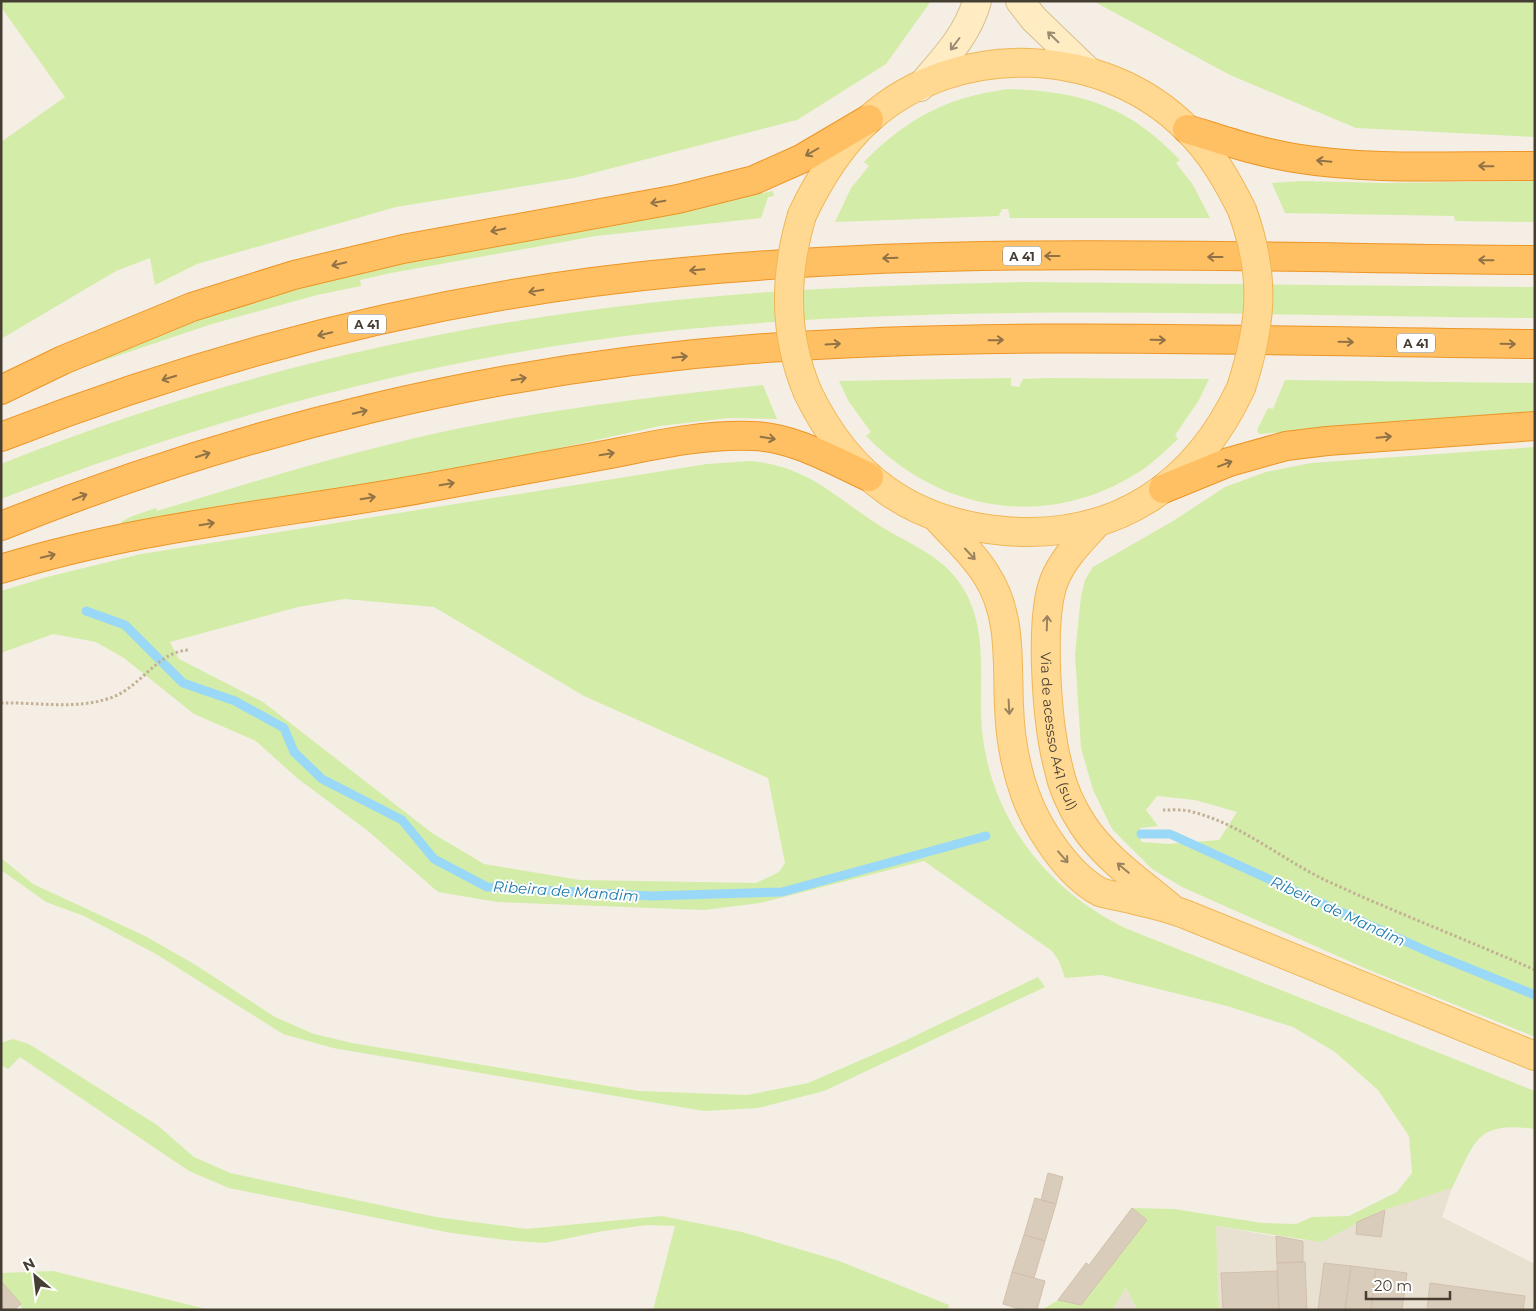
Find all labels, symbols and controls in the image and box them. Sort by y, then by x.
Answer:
one-way arrow [1046,31,1059,43]
one-way arrow [950,37,960,51]
one-way arrow [805,148,819,158]
one-way arrow [1316,157,1332,166]
one-way arrow [1478,161,1494,171]
one-way arrow [651,197,667,207]
one-way arrow [491,226,507,236]
road number: A 41 [1003,247,1041,266]
one-way arrow [1045,251,1061,261]
one-way arrow [1207,252,1224,262]
one-way arrow [882,253,898,263]
one-way arrow [1478,255,1494,265]
one-way arrow [332,260,348,269]
one-way arrow [689,266,705,275]
one-way arrow [528,286,544,296]
road number: A 41 [348,314,386,334]
one-way arrow [318,330,334,339]
road number: A 41 [1397,333,1435,352]
one-way arrow [988,335,1004,345]
one-way arrow [1150,335,1166,345]
one-way arrow [1337,337,1353,347]
one-way arrow [1500,339,1516,349]
one-way arrow [825,340,841,349]
one-way arrow [672,352,688,362]
one-way arrow [161,373,177,383]
one-way arrow [511,374,527,384]
one-way arrow [351,407,367,416]
one-way arrow [760,433,776,443]
one-way arrow [1376,433,1392,442]
one-way arrow [599,449,615,459]
one-way arrow [195,450,210,459]
one-way arrow [1217,459,1232,468]
one-way arrow [439,478,455,488]
one-way arrow [71,492,87,501]
one-way arrow [359,492,375,502]
one-way arrow [199,519,215,529]
one-way arrow [964,548,976,561]
one-way arrow [40,551,56,560]
one-way arrow [1043,615,1052,631]
street label: Via de acessso A41 (sul) [1037,652,1082,813]
one-way arrow [1005,699,1014,715]
one-way arrow [1057,851,1068,864]
one-way arrow [1117,862,1130,873]
water label: Ribeira de Mandim [1268,872,1408,950]
water label: Ribeira de Mandim [493,876,639,906]
north arrow [10,1251,60,1301]
text: N [20,1254,38,1275]
scale bar [1366,1268,1450,1300]
text: 20 m [1374,1276,1412,1295]

